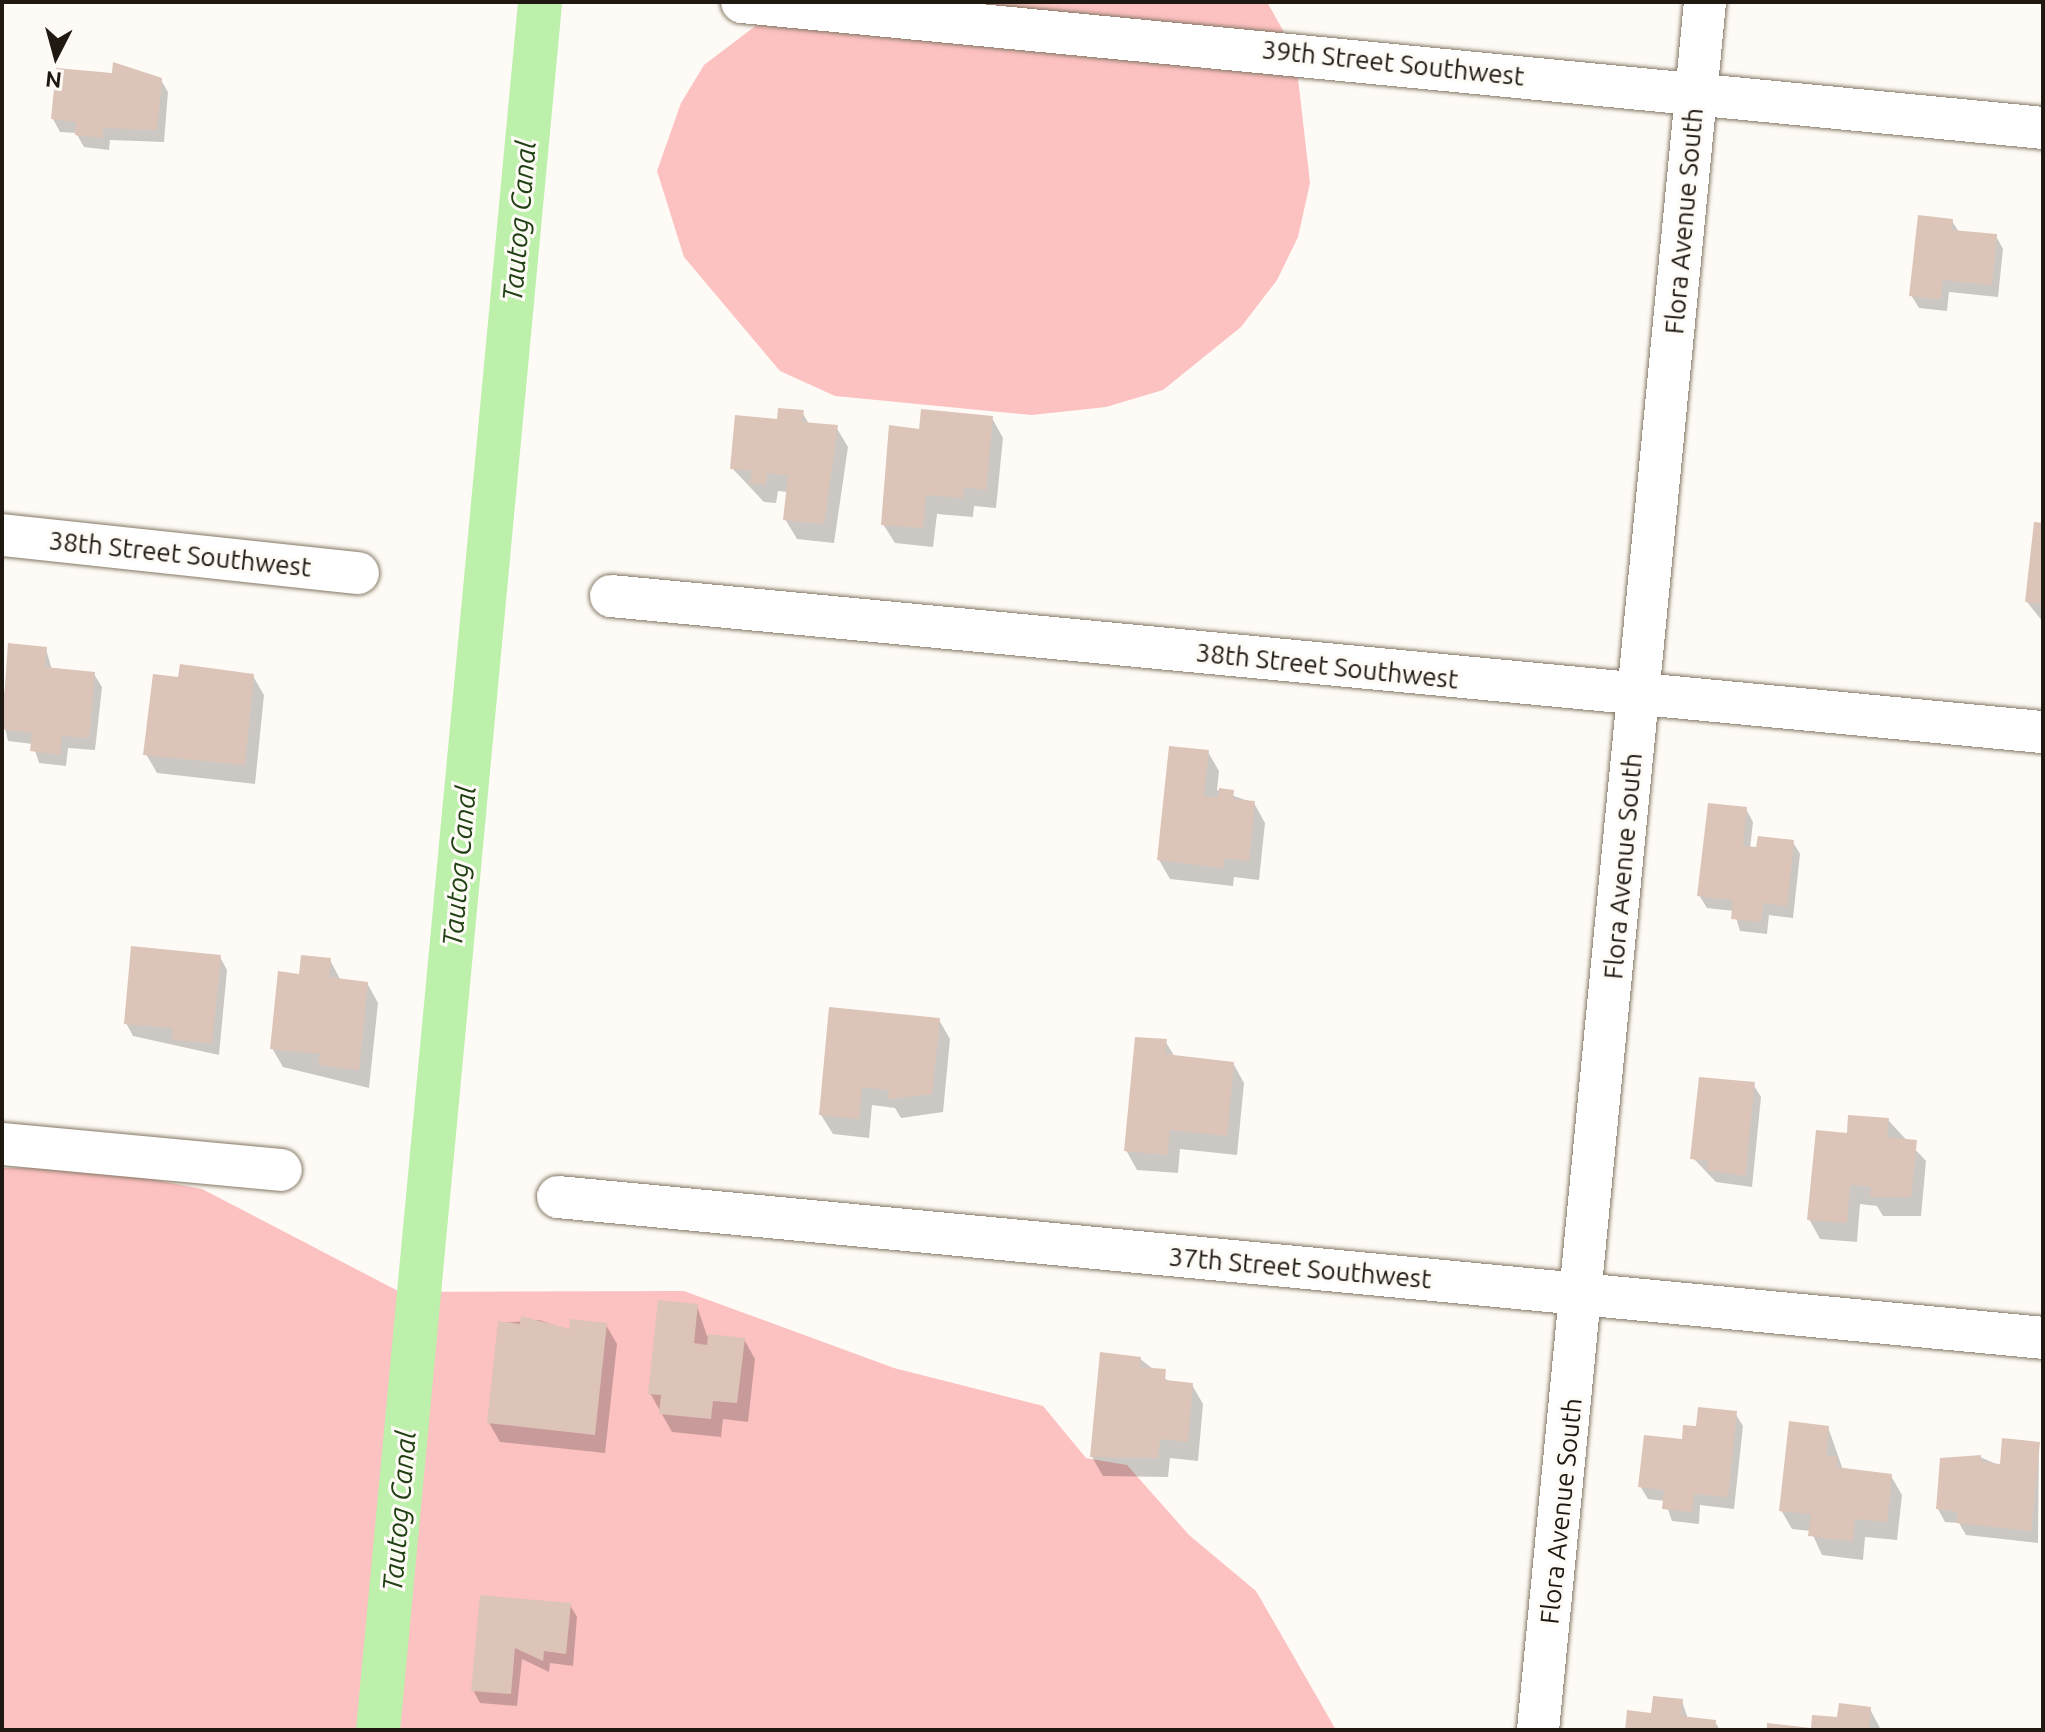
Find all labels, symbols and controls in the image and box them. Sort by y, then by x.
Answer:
north arrow [16,16,96,96]
street label: 39th Street Southwest [1260,34,1526,92]
text: N [44,67,63,94]
street label: Flora Avenue South [1659,107,1709,335]
water label: Tautog Canal [495,139,543,303]
street label: 38th Street Southwest [47,525,313,583]
street label: 38th Street Southwest [1194,637,1460,695]
street label: Flora Avenue South [1598,752,1648,980]
water label: Tautog Canal [435,784,483,948]
street label: 37th Street Southwest [1167,1241,1433,1295]
street label: Flora Avenue South [1534,1396,1588,1626]
water label: Tautog Canal [375,1429,423,1593]

